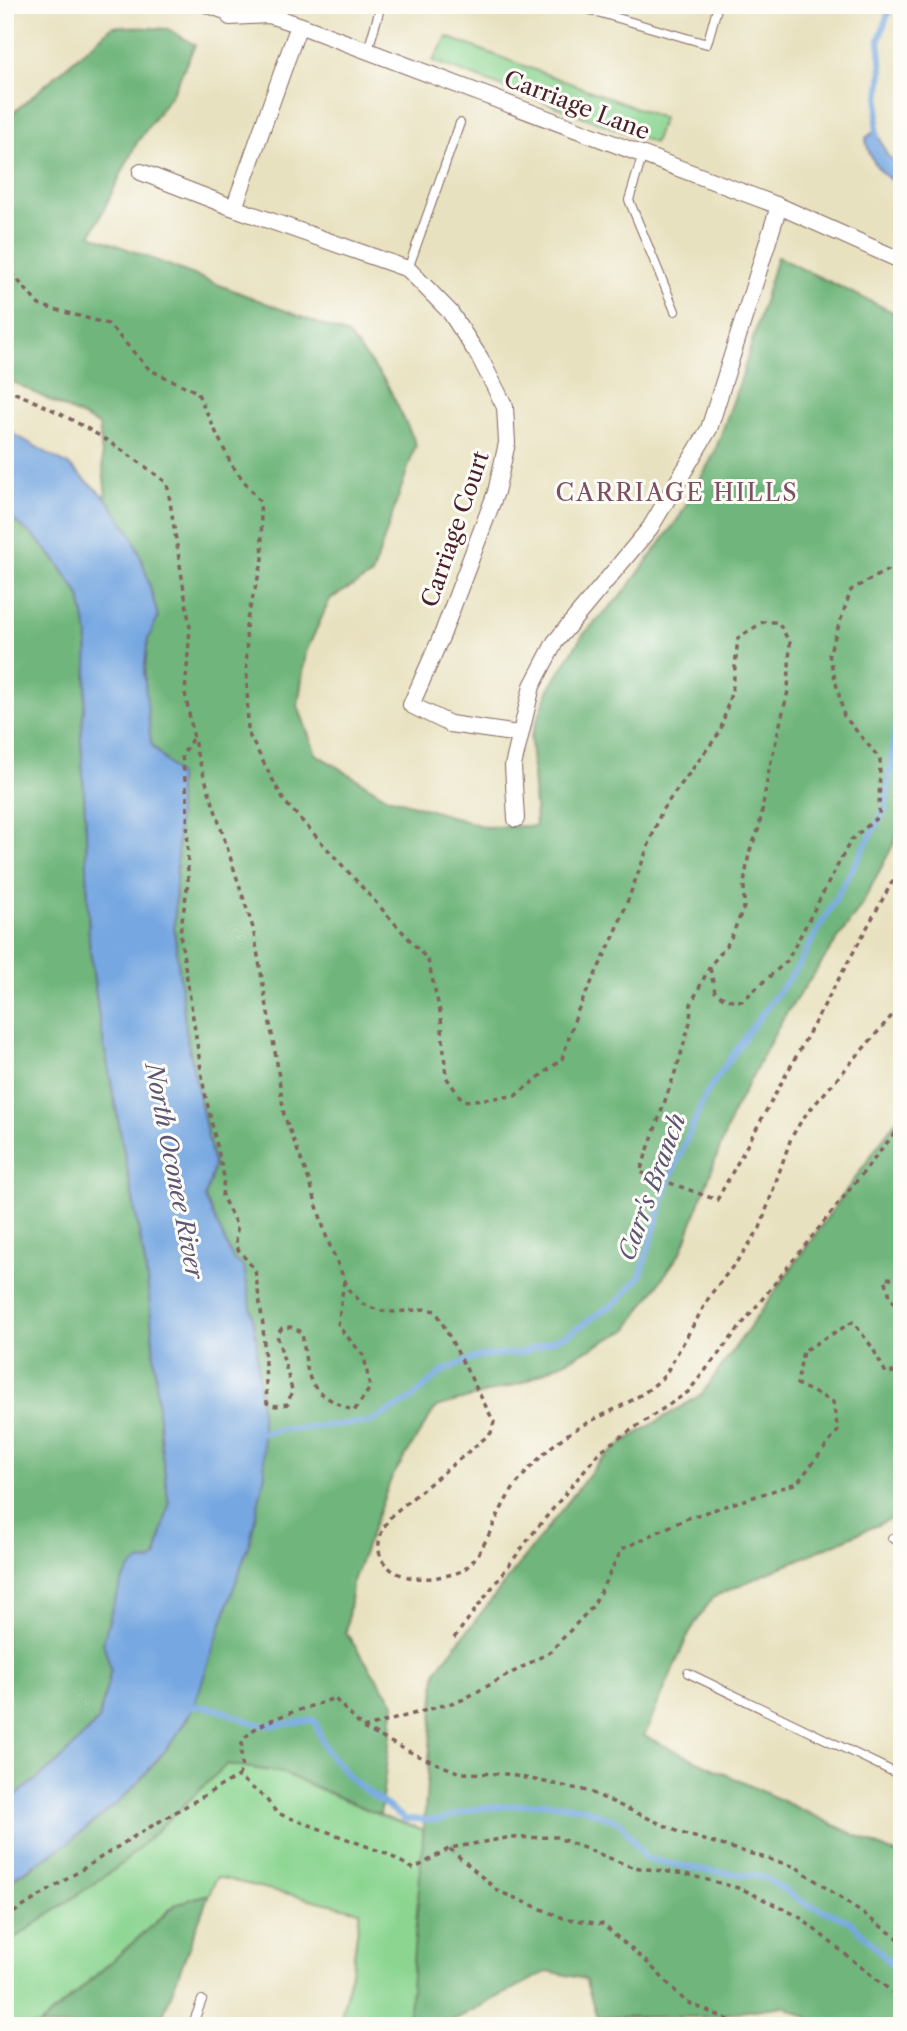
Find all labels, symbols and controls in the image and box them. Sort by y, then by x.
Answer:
street label: Carriage Lane [500,64,654,146]
street label: Carriage Court [415,447,495,611]
district label: CARRIAGE HILLS [555,478,799,507]
water label: North Oconee River [139,1058,210,1283]
water label: Carr's Branch [612,1110,691,1264]

